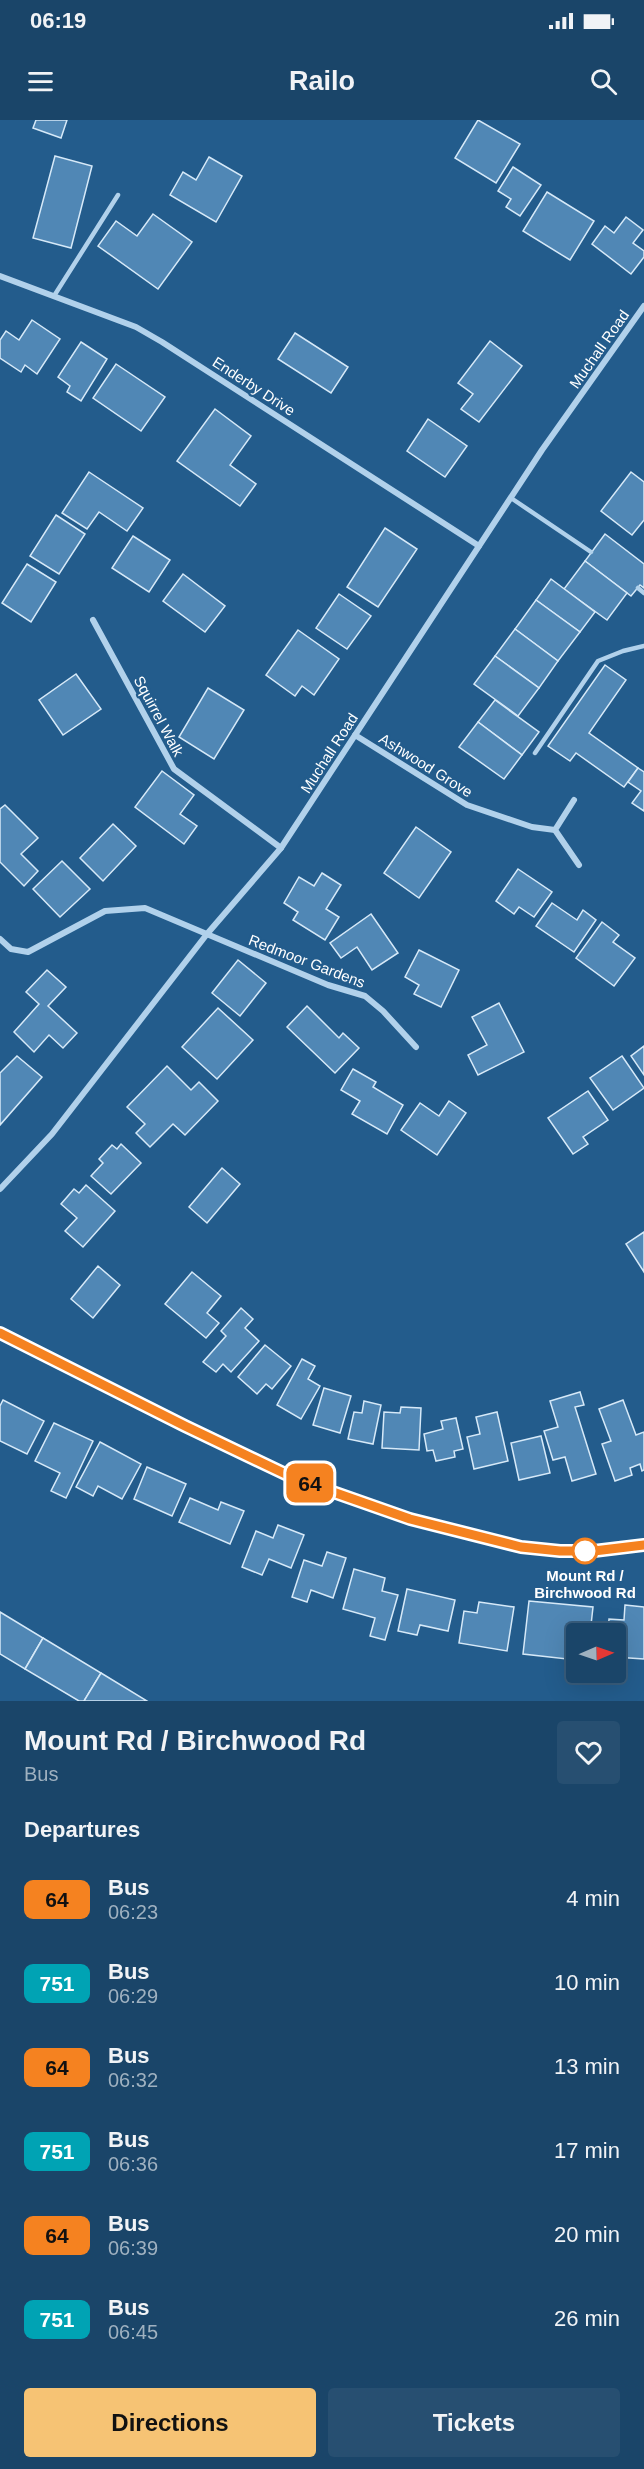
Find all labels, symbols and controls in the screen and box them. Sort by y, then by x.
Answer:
text: 06:19 [30,8,86,33]
icon: menu [24,65,57,98]
icon: search [587,65,620,98]
text: Railo [289,66,355,96]
street label: Muchall Road [566,307,632,391]
street label: Enderby Drive [210,353,298,419]
street label: Squirrel Walk [131,673,188,760]
street label: Muchall Road [297,710,361,796]
street label: Ashwood Grove [376,730,476,800]
street label: Redmoor Gardens [246,931,368,991]
line badge: 64 [283,1464,337,1502]
text: 64 [298,1472,322,1495]
marker: Mount Rd / Birchwood Rd [572,1538,598,1564]
place label: Mount Rd / Birchwood Rd [534,1567,636,1601]
north arrow [566,1623,626,1683]
map controls [566,1623,626,1683]
button: heart [557,1721,620,1784]
text: Mount Rd / Birchwood Rd [24,1725,366,1756]
text: Bus [24,1763,58,1785]
text: Departures [24,1817,140,1842]
text: Bus [108,1875,150,1900]
text: 4 min [566,1886,620,1911]
text: 64 [45,1888,69,1911]
text: 06:23 [108,1901,158,1923]
text: Bus [108,1959,150,1984]
text: 10 min [554,1970,620,1995]
text: 751 [39,1972,75,1995]
text: 06:29 [108,1985,158,2007]
text: Bus [108,2043,150,2068]
text: 13 min [554,2054,620,2079]
text: 64 [45,2056,69,2079]
text: 06:32 [108,2069,158,2091]
text: Bus [108,2127,150,2152]
text: 17 min [554,2138,620,2163]
text: 751 [39,2140,75,2163]
text: 06:36 [108,2153,158,2175]
text: Bus [108,2211,150,2236]
text: 20 min [554,2222,620,2247]
text: 64 [45,2224,69,2247]
text: 06:39 [108,2237,158,2259]
text: Bus [108,2295,150,2320]
text: 26 min [554,2306,620,2331]
text: 751 [39,2308,75,2331]
text: 06:45 [108,2321,158,2343]
button: Directions [24,2388,316,2457]
button: Tickets [328,2388,620,2457]

